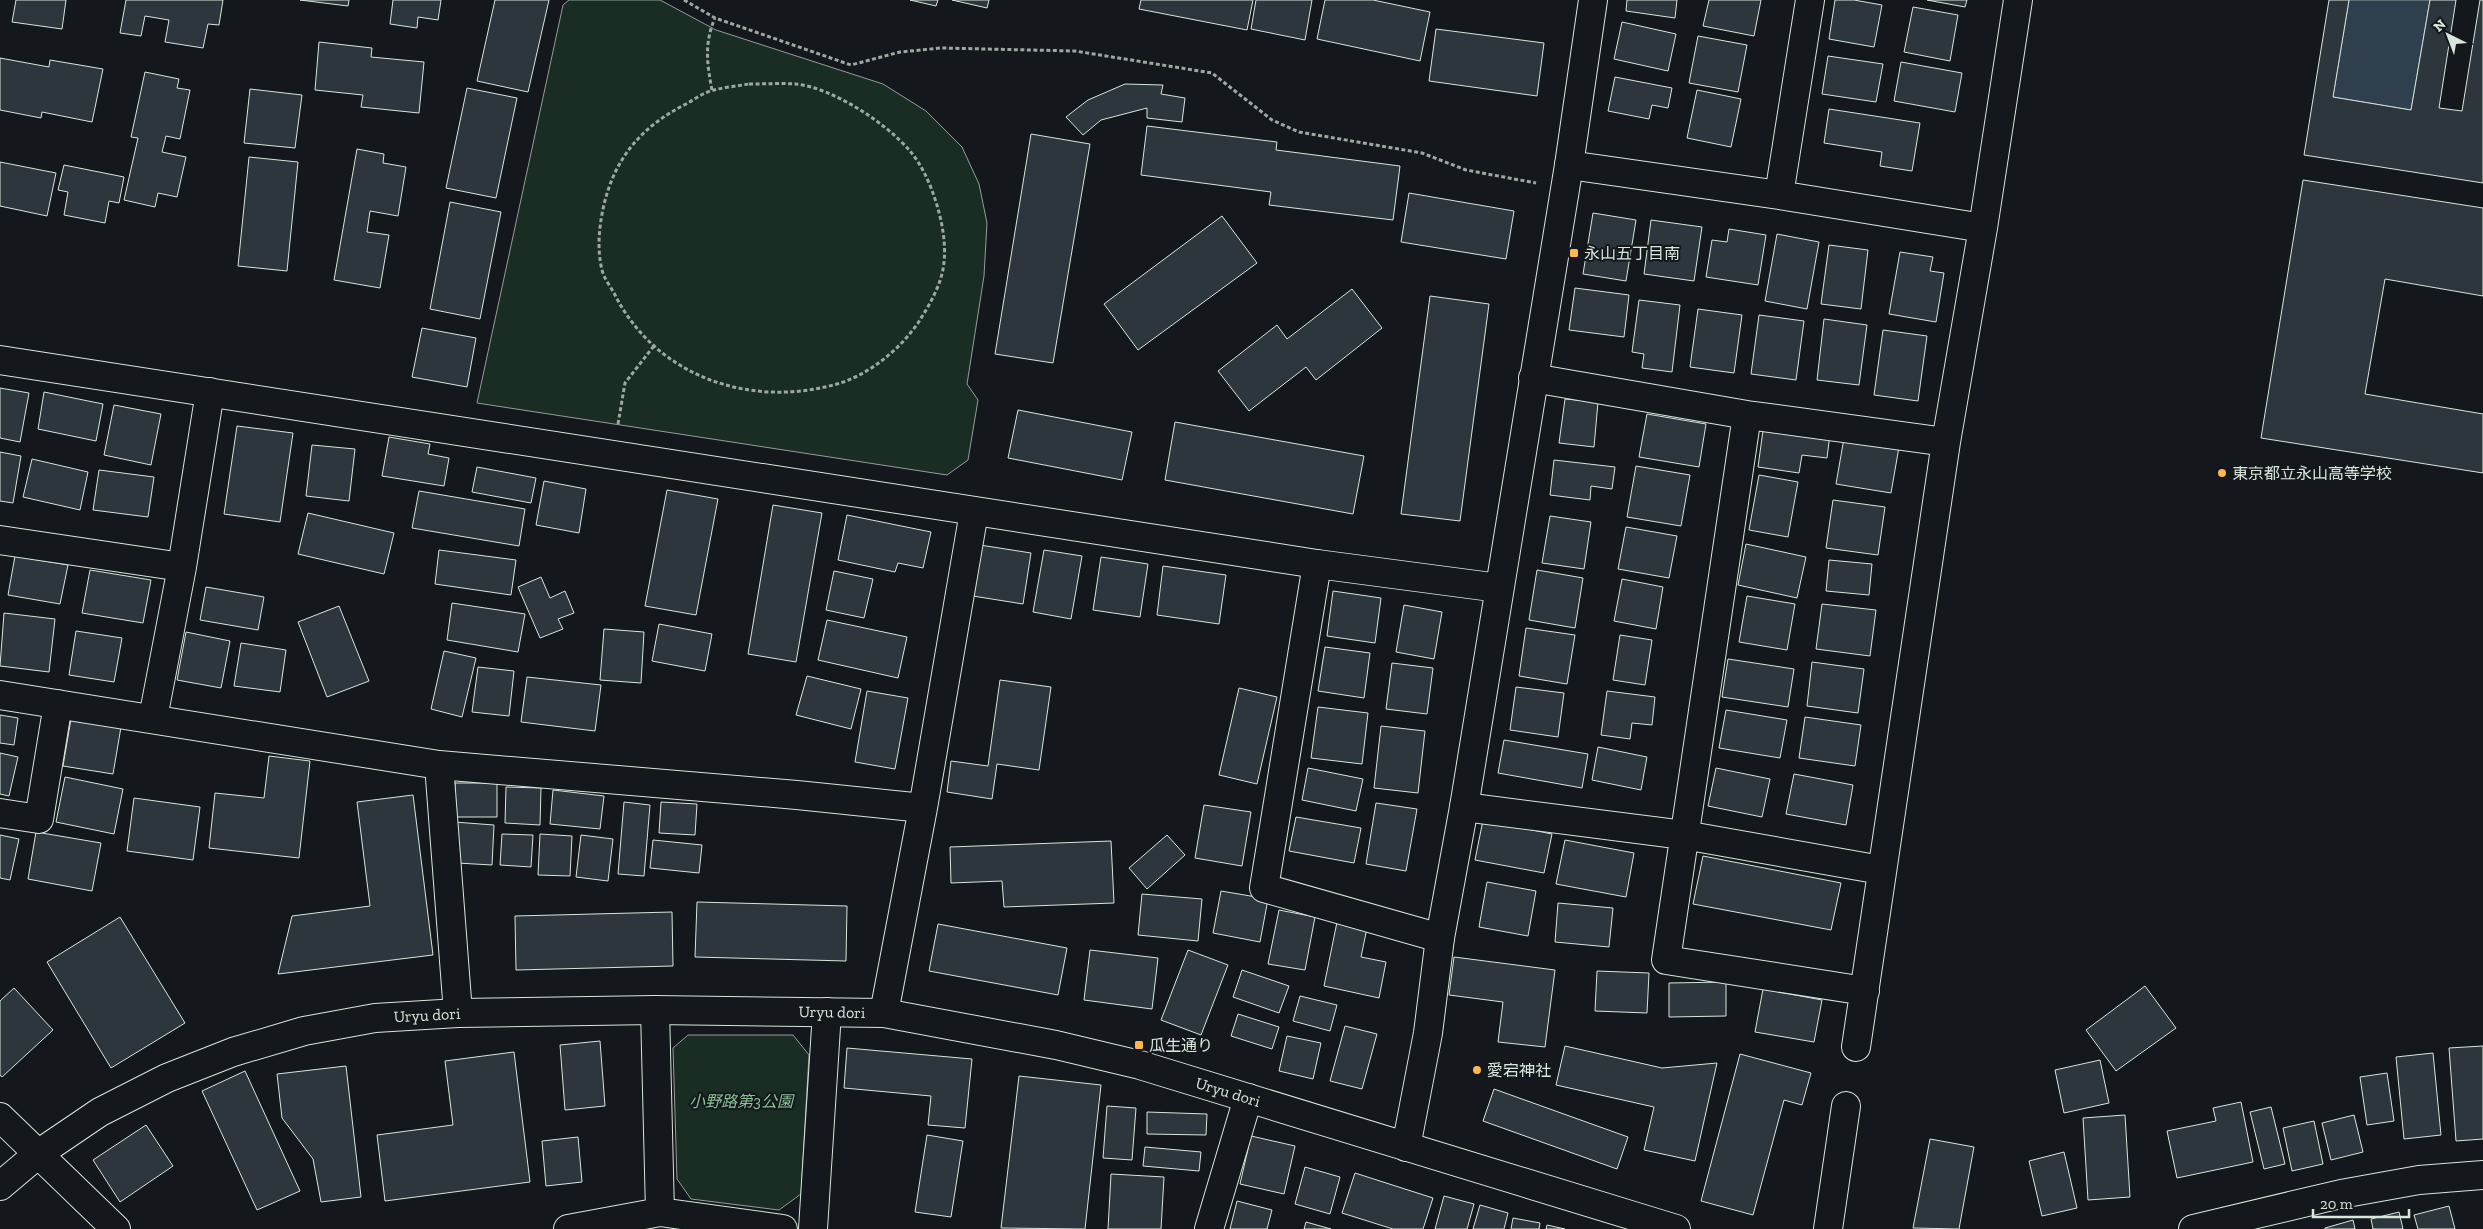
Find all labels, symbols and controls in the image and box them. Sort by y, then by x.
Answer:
north arrow [2423,10,2473,60]
text: N [2430,16,2450,36]
place label: 永山五丁目南 [1584,244,1680,263]
marker: 永山五丁目南 [1568,247,1580,259]
place label: 東京都立永山高等学校 [2232,464,2392,483]
marker: 東京都立永山高等学校 [2216,467,2228,479]
street label: Uryu dori [798,1002,866,1022]
street label: Uryu dori [393,1004,461,1026]
place label: 瓜生通り [1149,1036,1213,1055]
marker: 瓜生通り [1133,1039,1145,1051]
place label: 愛宕神社 [1487,1061,1551,1080]
marker: 愛宕神社 [1471,1064,1483,1076]
street label: Uryu dori [1193,1073,1263,1111]
park label: 小野路第3公園 [689,1092,795,1111]
scale bar [2313,1186,2409,1218]
text: 20 m [2320,1195,2353,1213]

